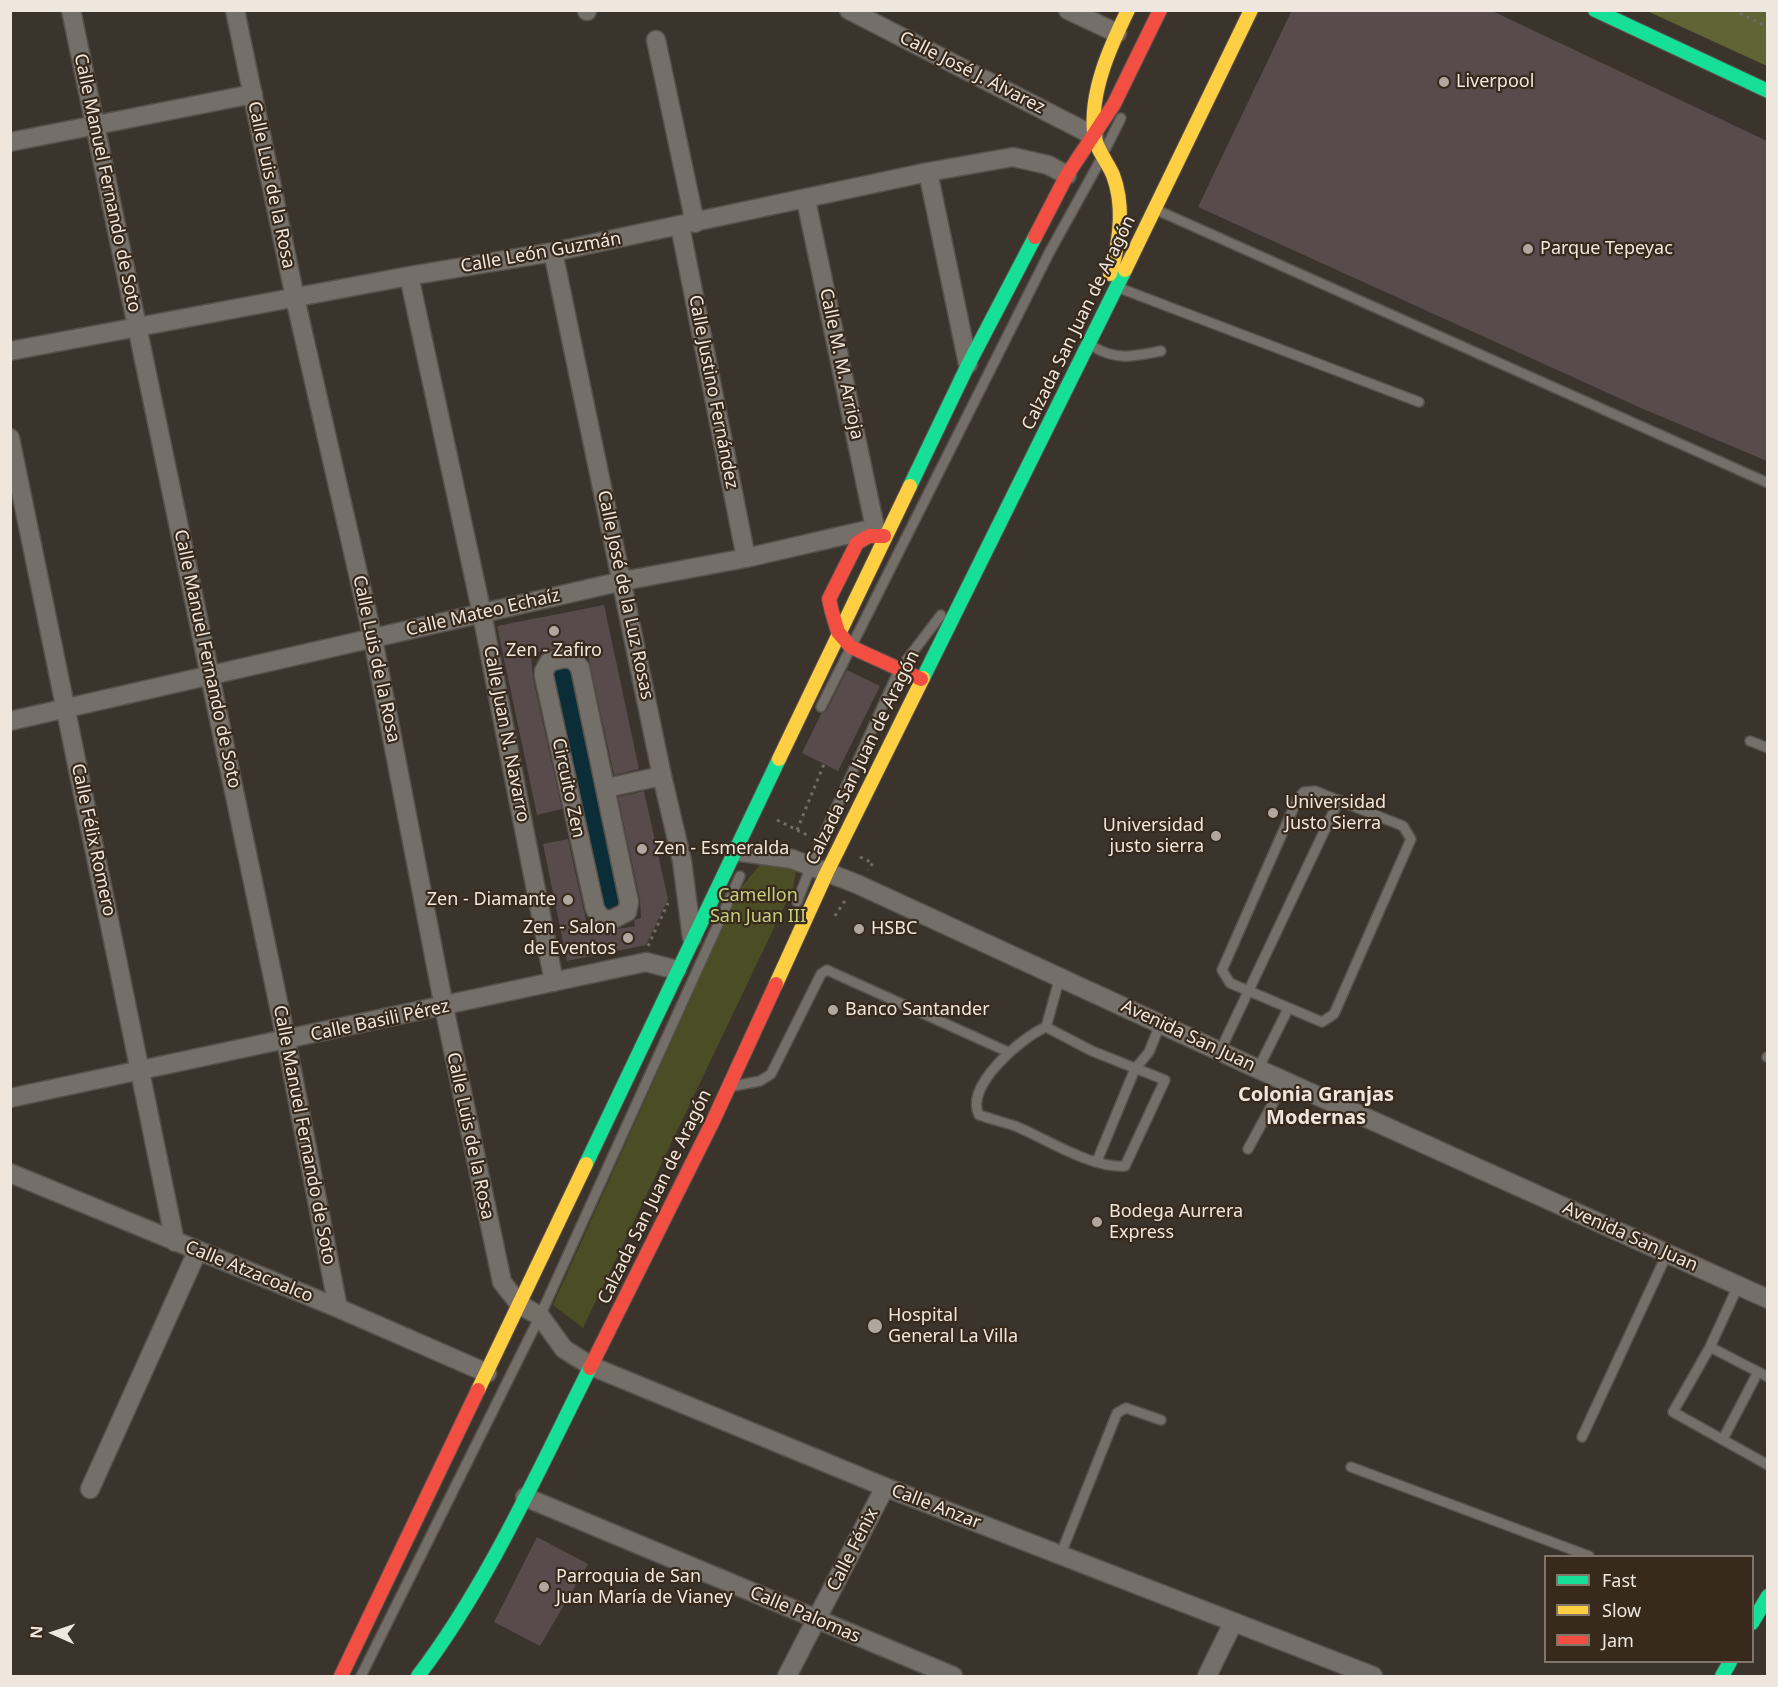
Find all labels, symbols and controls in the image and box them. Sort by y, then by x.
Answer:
street label: Calle José J. Álvarez [896,27,1048,119]
street label: Calle Manuel Fernando de Soto [69,52,145,314]
place label: Liverpool [1456,71,1534,93]
marker: Liverpool [1437,75,1451,89]
street label: Calle Luis de la Rosa [243,100,299,270]
street label: Calzada San Juan de Aragón [1018,212,1140,434]
street label: Calle León Guzmán [459,228,623,278]
place label: Parque Tepeyac [1540,238,1673,260]
marker: Parque Tepeyac [1521,242,1535,256]
street label: Calle M. M. Arrioja [814,286,868,442]
street label: Calle Justino Fernández [684,293,742,491]
street label: Calle José de la Luz Rosas [592,488,658,702]
street label: Calle Manuel Fernando de Soto [169,528,245,790]
street label: Calle Luis de la Rosa [348,574,404,744]
street label: Calle Mateo Echaíz [404,585,562,641]
marker: Zen - Zafiro [547,624,561,638]
place label: Zen - Zafiro [506,640,602,662]
street label: Calle Juan N. Navarro [478,644,534,824]
street label: Calzada San Juan de Aragón [802,647,924,869]
street label: Circuito Zen [547,736,589,840]
street label: Calle Félix Romero [66,762,120,918]
place label: Universidad Justo Sierra [1285,792,1386,834]
marker: Universidad Justo Sierra [1266,806,1280,820]
place label: Universidad justo sierra [1103,815,1204,858]
marker: Universidad justo sierra [1209,829,1223,843]
place label: Zen - Esmeralda [654,838,789,860]
marker: Zen - Esmeralda [635,842,649,856]
park label: Camellon San Juan III [710,885,806,928]
place label: Zen - Diamante [427,889,556,911]
marker: Zen - Diamante [561,893,575,907]
place label: Zen - Salon de Eventos [523,917,616,960]
place label: HSBC [871,918,917,940]
marker: HSBC [852,922,866,936]
marker: Zen - Salon de Eventos [621,931,635,945]
street label: Avenida San Juan [1118,995,1258,1077]
street label: Calle Basili Pérez [309,996,451,1046]
place label: Banco Santander [845,999,990,1021]
marker: Banco Santander [826,1003,840,1017]
street label: Calle Manuel Fernando de Soto [268,1004,340,1266]
street label: Calle Luis de la Rosa [442,1051,498,1221]
district label: Colonia Granjas Modernas [1238,1083,1394,1130]
street label: Calzada San Juan de Aragón [594,1086,716,1308]
street label: Avenida San Juan [1559,1198,1701,1276]
place label: Bodega Aurrera Express [1109,1201,1243,1244]
marker: Bodega Aurrera Express [1090,1215,1104,1229]
street label: Calle Atzacoalco [182,1237,316,1307]
place label: Hospital General La Villa [888,1305,1018,1348]
marker: Hospital General La Villa [866,1317,884,1335]
street label: Calle Anzar [888,1480,984,1534]
street label: Calle Fénix [823,1505,883,1595]
legend [1544,1555,1754,1663]
place label: Parroquia de San Juan María de Vianey [556,1566,733,1608]
text: Fast [1602,1568,1637,1592]
marker: Parroquia de San Juan María de Vianey [537,1580,551,1594]
street label: Calle Palomas [747,1582,863,1648]
text: Slow [1602,1598,1641,1622]
north arrow [24,1603,84,1663]
text: N [25,1625,47,1639]
text: Jam [1602,1628,1634,1652]

